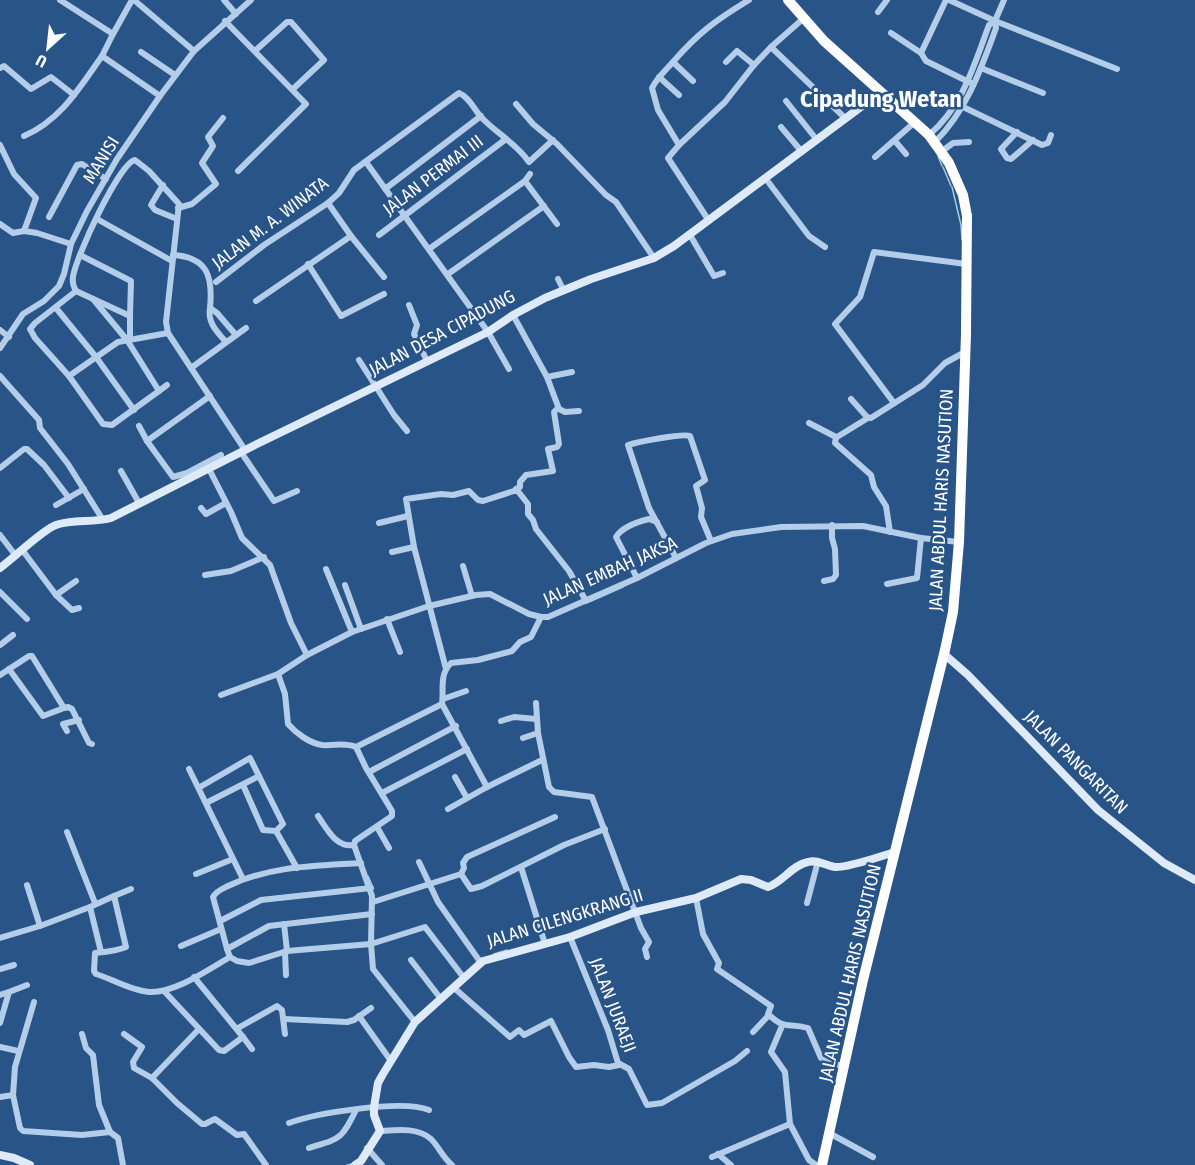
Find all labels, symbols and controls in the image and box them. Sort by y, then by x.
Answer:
north arrow [18,18,78,78]
text: U [33,50,50,72]
district label: Cipadung Wetan [800,85,962,113]
street label: JALAN PERMAI III [378,130,488,220]
street label: MANISI [78,132,124,188]
street label: JALAN M. A. WINATA [207,172,333,274]
street label: JALAN DESA CIPADUNG [365,285,519,381]
street label: JALAN ABDUL HARIS NASUTION [924,388,958,612]
street label: JALAN EMBAH JAKSA [539,531,681,610]
street label: JALAN PANGARITAN [1019,705,1133,819]
street label: JALAN ABDUL HARIS NASUTION [814,862,886,1084]
street label: JALAN CILENGKRANG II [484,884,646,952]
street label: JALAN JURAEJI [585,955,641,1055]

